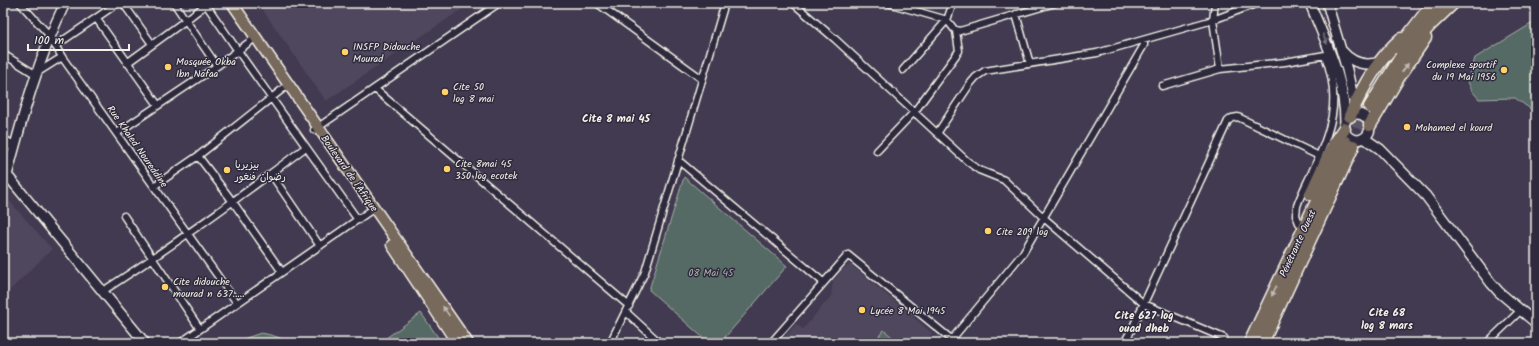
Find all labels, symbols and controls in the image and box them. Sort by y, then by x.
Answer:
scale bar [28,26,129,52]
text: 100 m [34,31,65,50]
one-way arrow [1322,33,1328,44]
place label: INSFP Didouche Mourad [353,39,421,67]
marker: INSFP Didouche Mourad [340,47,350,57]
place label: Mosquée Okba Ibn Nafaa [176,54,236,82]
place label: Complexe sportif du 19 Mai 1956 [1426,57,1497,85]
marker: Mosquée Okba Ibn Nafaa [163,62,173,72]
one-way arrow [1401,63,1409,73]
marker: Complexe sportif du 19 Mai 1956 [1499,65,1509,75]
place label: Cite 50 log 8 mai [453,79,494,107]
marker: Cite 50 log 8 mai [440,87,450,97]
street label: Rue Khaled Noureddine [103,102,172,191]
district label: Cite 8 mai 45 [582,110,652,128]
place label: Mohamed el kourd [1415,120,1493,136]
marker: Mohamed el kourd [1402,122,1412,132]
street label: Boulevard de l'Afrique [317,132,382,216]
place label: Cite 8mai 45 350 log ecotek [455,156,518,184]
place label: بيزيريا رضوان فنغور [234,157,286,185]
marker: Cite 8mai 45 350 log ecotek [442,164,452,174]
marker: بيزيريا رضوان فنغور [222,165,232,175]
street label: Pénétrante Ouest [1275,207,1321,280]
place label: Cite 209 log [996,224,1048,240]
marker: Cite 209 log [983,226,993,236]
park label: 08 Mai 45 [689,265,734,281]
place label: Cite didouche mourad n 637..... [173,274,244,302]
marker: Cite didouche mourad n 637..... [160,282,170,292]
one-way arrow [1271,285,1277,297]
place label: Lycée 8 Mai 1945 [870,303,946,319]
district label: Cite 68 log 8 mars [1361,304,1414,335]
marker: Lycée 8 Mai 1945 [857,305,867,315]
one-way arrow [442,306,450,316]
district label: Cite 627 log ouad dheb [1114,307,1174,338]

